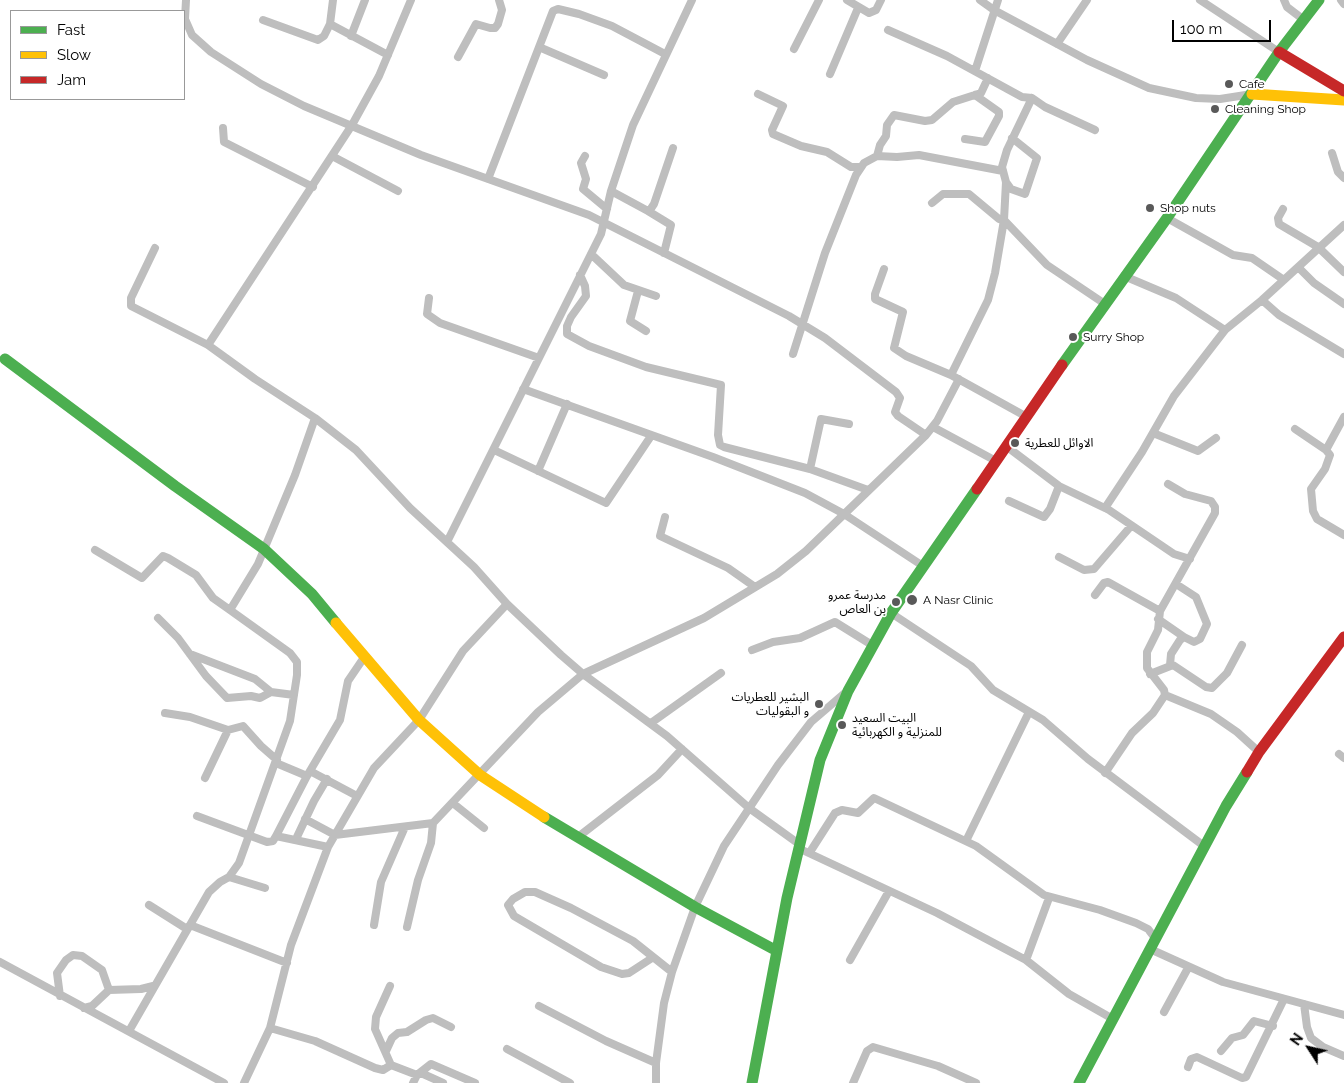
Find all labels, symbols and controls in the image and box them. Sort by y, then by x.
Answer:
legend [10,10,185,100]
scale bar [1174,10,1273,42]
text: 100 m [1180,20,1222,38]
text: Fast [57,21,85,39]
text: Slow [57,46,91,64]
text: Jam [57,71,86,89]
place label: Cafe [1239,77,1265,91]
marker: Cafe [1223,78,1235,90]
place label: Cleaning Shop [1225,102,1306,116]
marker: Cleaning Shop [1209,103,1221,115]
place label: Shop nuts [1160,201,1216,215]
marker: Shop nuts [1144,202,1156,214]
place label: Surry Shop [1083,330,1144,344]
marker: Surry Shop [1067,331,1079,343]
place label: الاوائل للعطرية [1025,436,1093,450]
marker: الاوائل للعطرية [1009,437,1021,449]
place label: مدرسة عمرو بن العاص [828,588,886,616]
marker: A Nasr Clinic [905,593,919,607]
place label: A Nasr Clinic [923,593,993,607]
marker: مدرسة عمرو بن العاص [890,596,902,608]
place label: البشير للعطريات و البقوليات [732,690,809,718]
marker: البشير للعطريات و البقوليات [813,698,825,710]
place label: البيت السعيد للمنزلية و الكهربائية [852,711,942,739]
marker: البيت السعيد للمنزلية و الكهربائية [836,719,848,731]
north arrow [1284,1023,1334,1073]
text: N [1287,1030,1306,1048]

